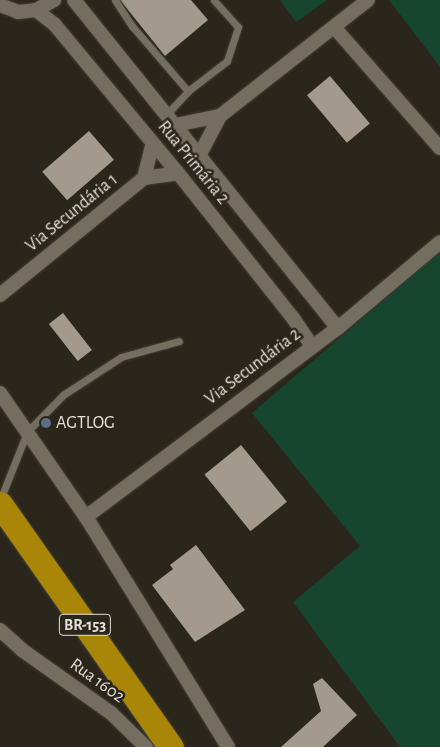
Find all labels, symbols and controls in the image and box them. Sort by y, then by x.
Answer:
street label: Rua Primária 2 [153,117,233,209]
street label: Via Secundária 1 [21,169,123,257]
street label: Via Secundária 2 [201,324,305,410]
place label: AGTLOG [56,412,115,434]
marker: AGTLOG [40,417,52,429]
road number: BR-153 [59,612,111,638]
street label: Rua 1602 [65,654,129,708]

